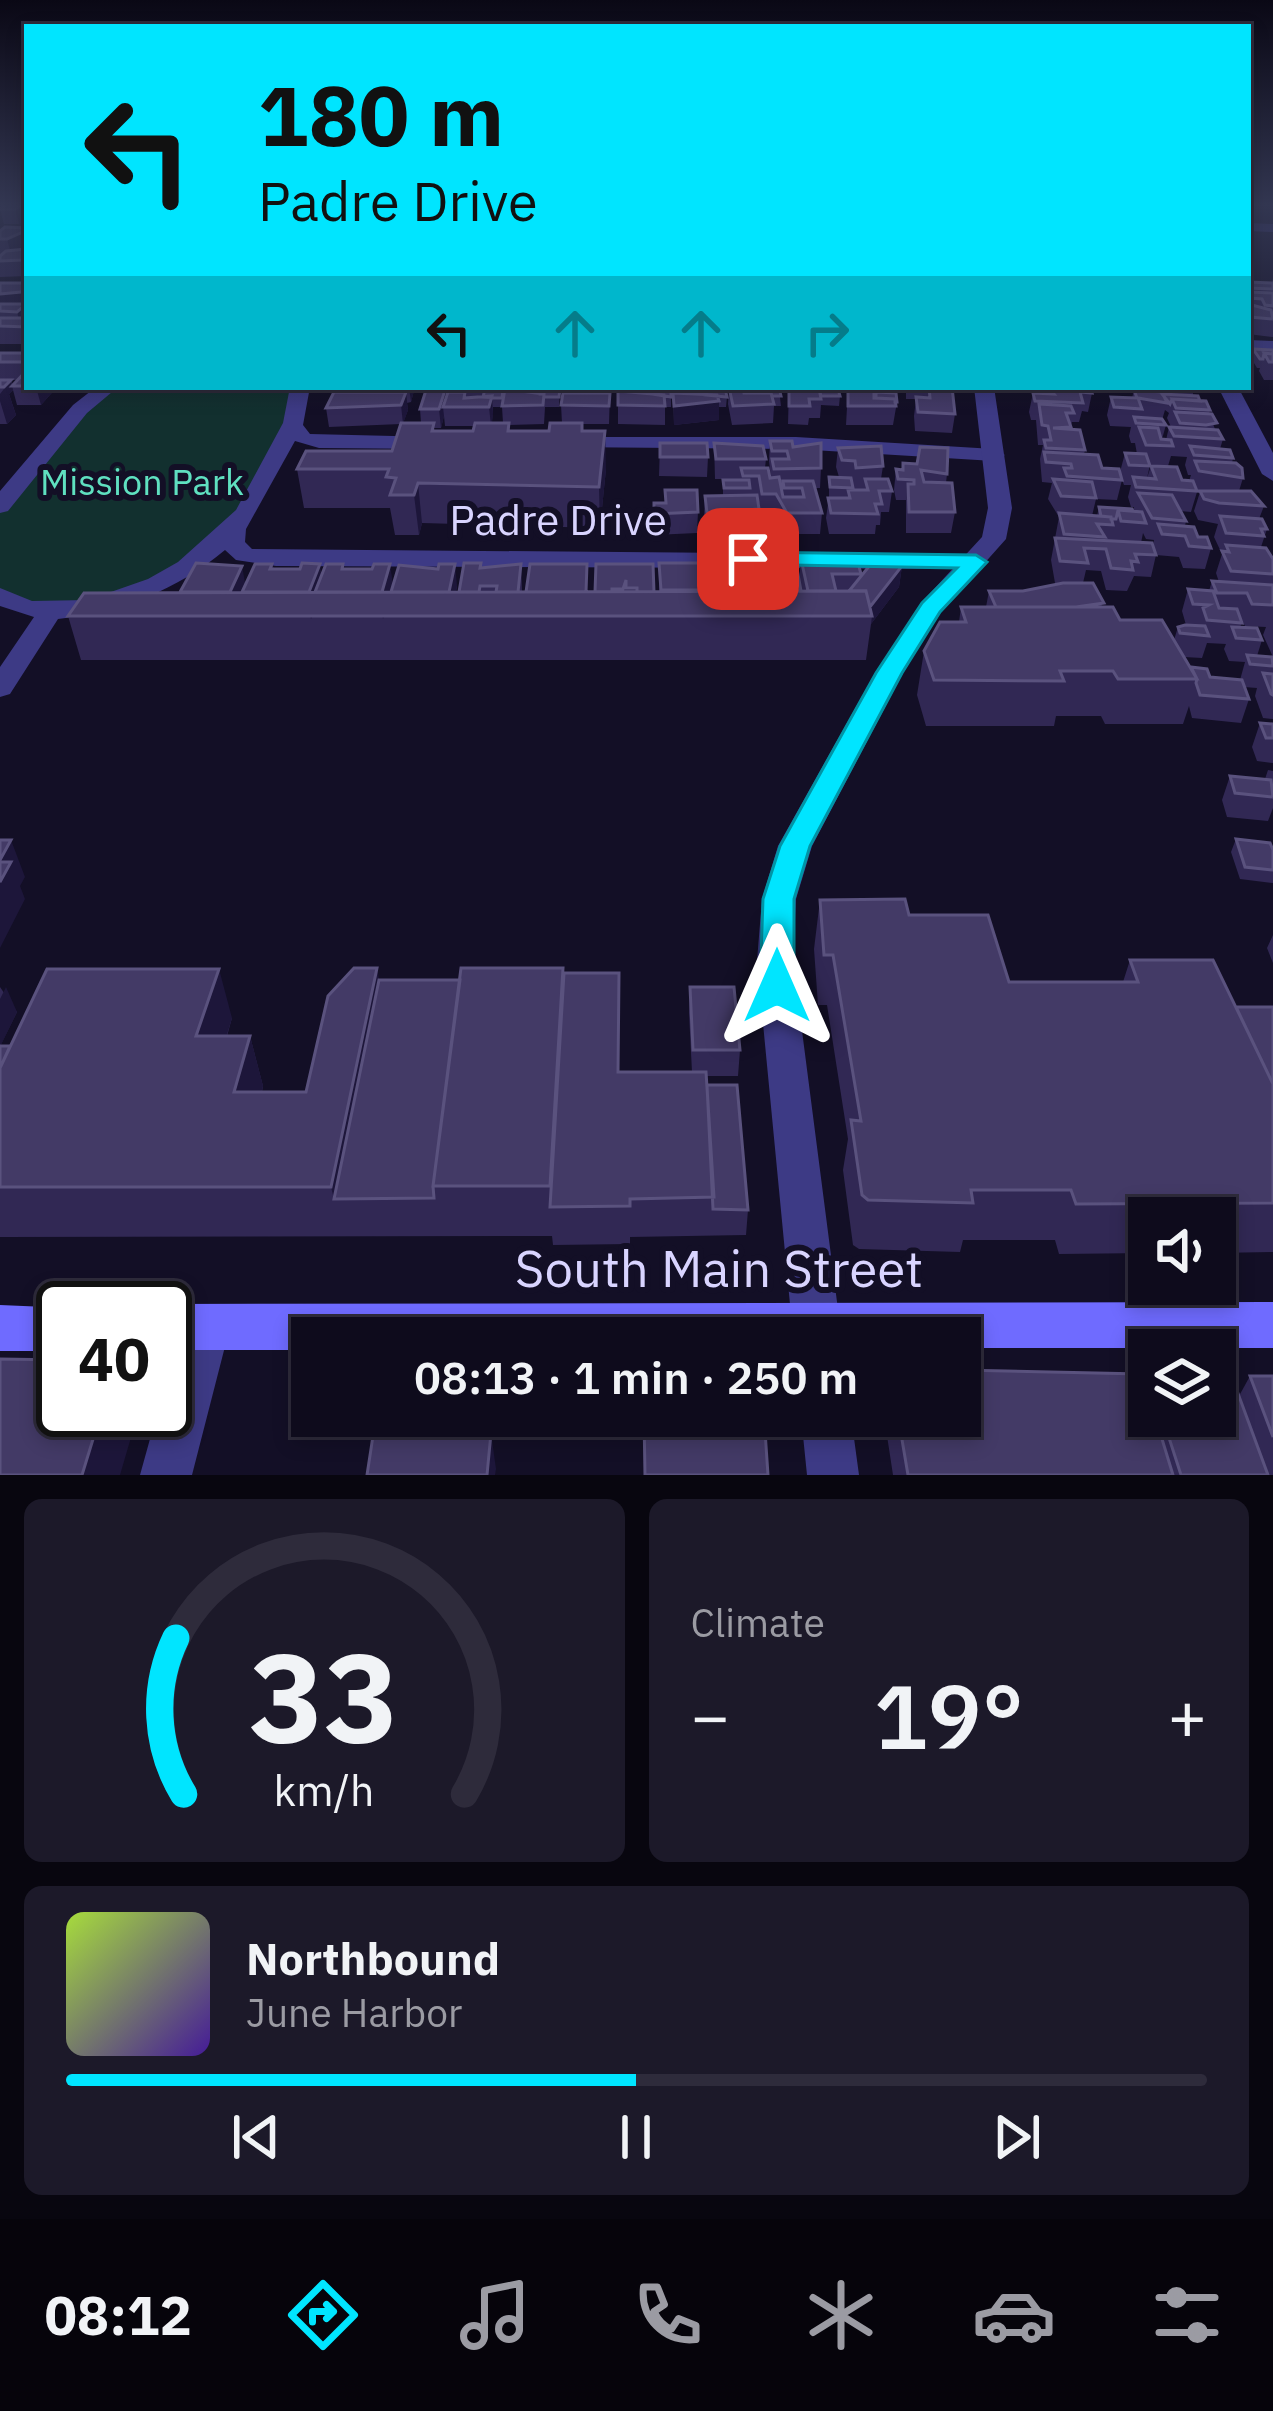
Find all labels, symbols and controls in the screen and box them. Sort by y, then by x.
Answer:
text: 180 m [258,60,504,169]
icon: left [60,72,216,228]
text: Padre Drive [258,166,538,236]
icon: left [416,300,482,366]
icon: ahead [542,300,608,366]
icon: ahead [668,300,734,366]
icon: right [794,300,860,366]
park label: Mission Park [40,458,244,505]
street label: Padre Drive [449,492,667,547]
pin [697,508,799,610]
icon: arrive [715,526,781,592]
position arrow [714,923,840,1049]
map controls [1128,1197,1236,1437]
button: sound [1128,1197,1236,1305]
street label: South Main Street [515,1235,923,1301]
speed limit sign: 40 [36,1281,192,1437]
button: layers [1128,1329,1236,1437]
text: 08:13 · 1 min · 250 m [414,1348,858,1406]
text: Climate [691,1597,825,1648]
text: 33 [249,1615,399,1777]
text: 19° [874,1657,1024,1774]
text: − [691,1672,730,1758]
text: + [1167,1672,1207,1758]
text: km/h [274,1761,375,1817]
text: Northbound [246,1929,500,1987]
text: June Harbor [246,1987,462,2038]
icon: previous [223,2104,289,2170]
icon: pause [603,2104,669,2170]
icon: next [984,2104,1050,2170]
icon: directions [281,2273,365,2357]
icon: music [453,2273,537,2357]
icon: phone [626,2273,710,2357]
icon: climate [799,2273,883,2357]
icon: car [972,2273,1056,2357]
icon: filters [1145,2273,1229,2357]
text: 08:12 [44,2280,192,2350]

